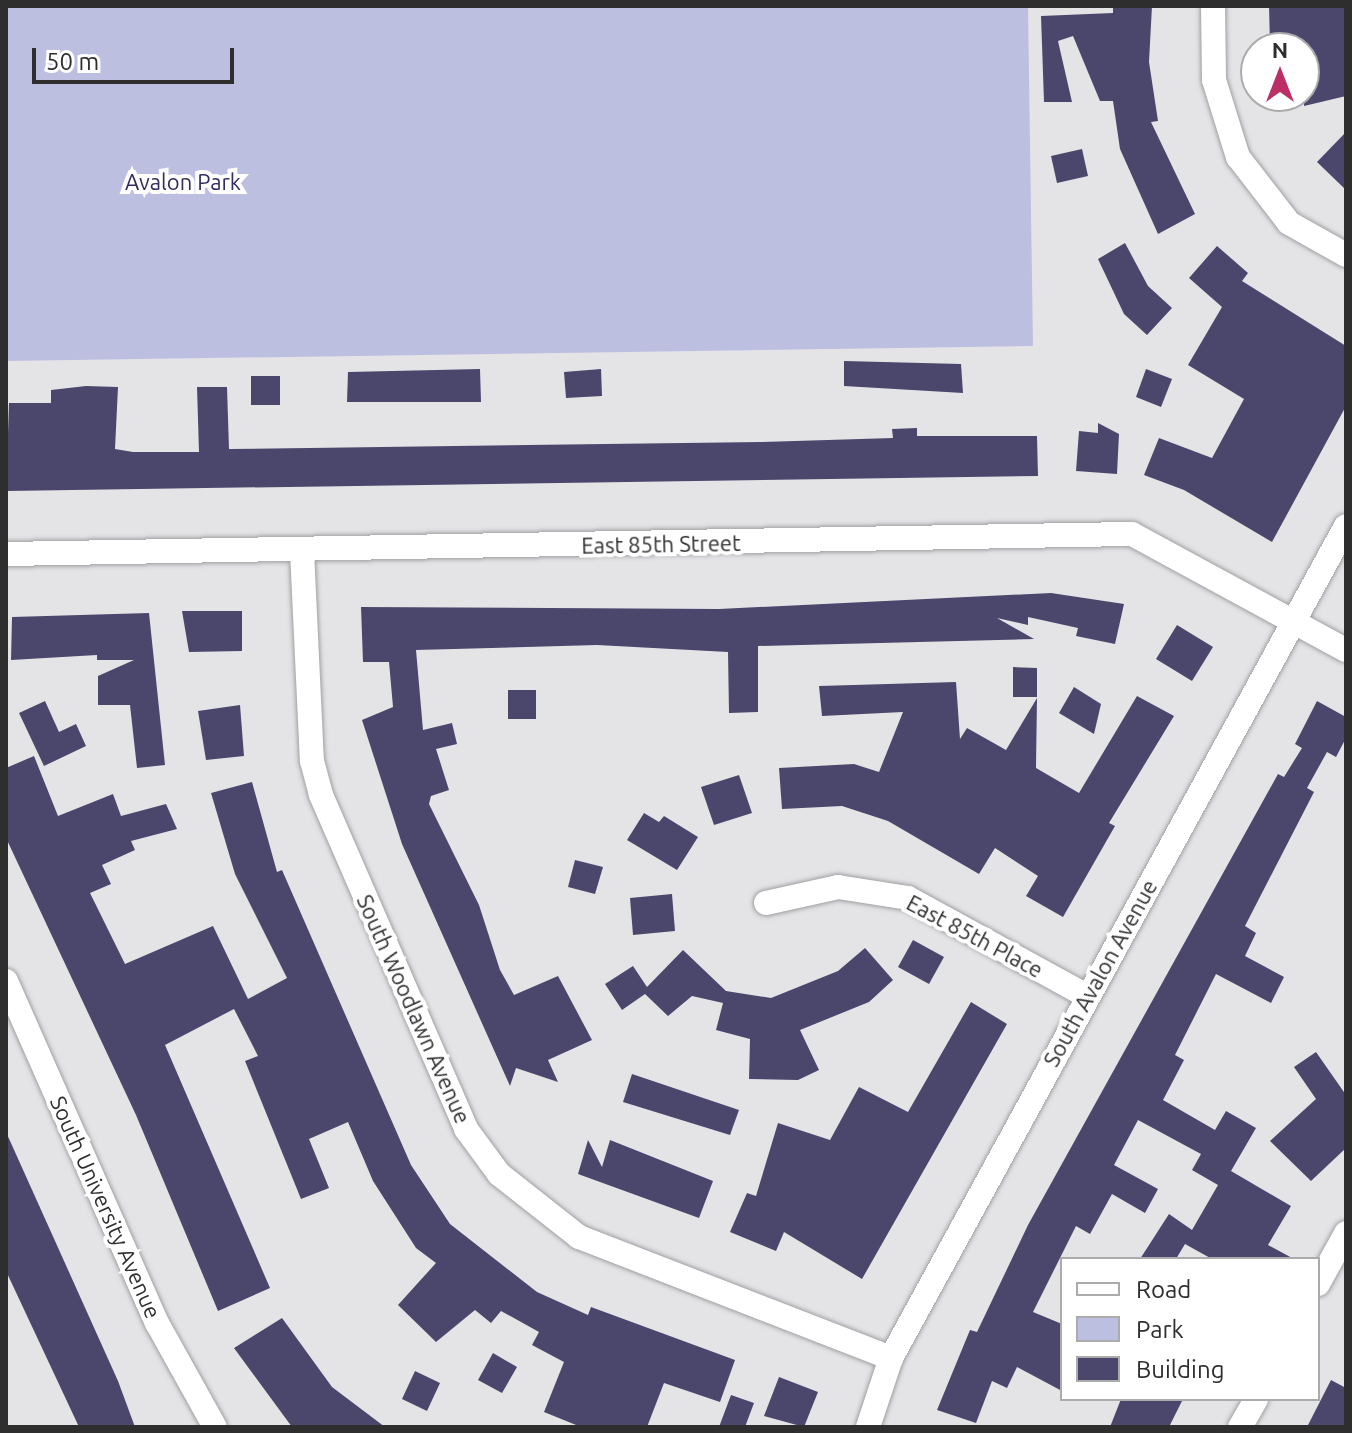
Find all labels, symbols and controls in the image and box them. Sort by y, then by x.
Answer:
scale bar [36,32,238,82]
north arrow [1240,32,1320,112]
text: N [1272,37,1288,62]
text: 50 m [46,48,99,75]
park label: Avalon Park [125,169,241,195]
street label: East 85th Street [581,529,741,559]
street label: South Avalon Avenue [1038,875,1162,1071]
street label: East 85th Place [902,889,1048,983]
street label: South Woodlawn Avenue [352,890,476,1128]
street label: South University Avenue [45,1092,167,1322]
legend [1060,1257,1320,1401]
text: Road [1136,1276,1191,1303]
text: Park [1136,1316,1184,1343]
text: Building [1136,1356,1224,1383]

